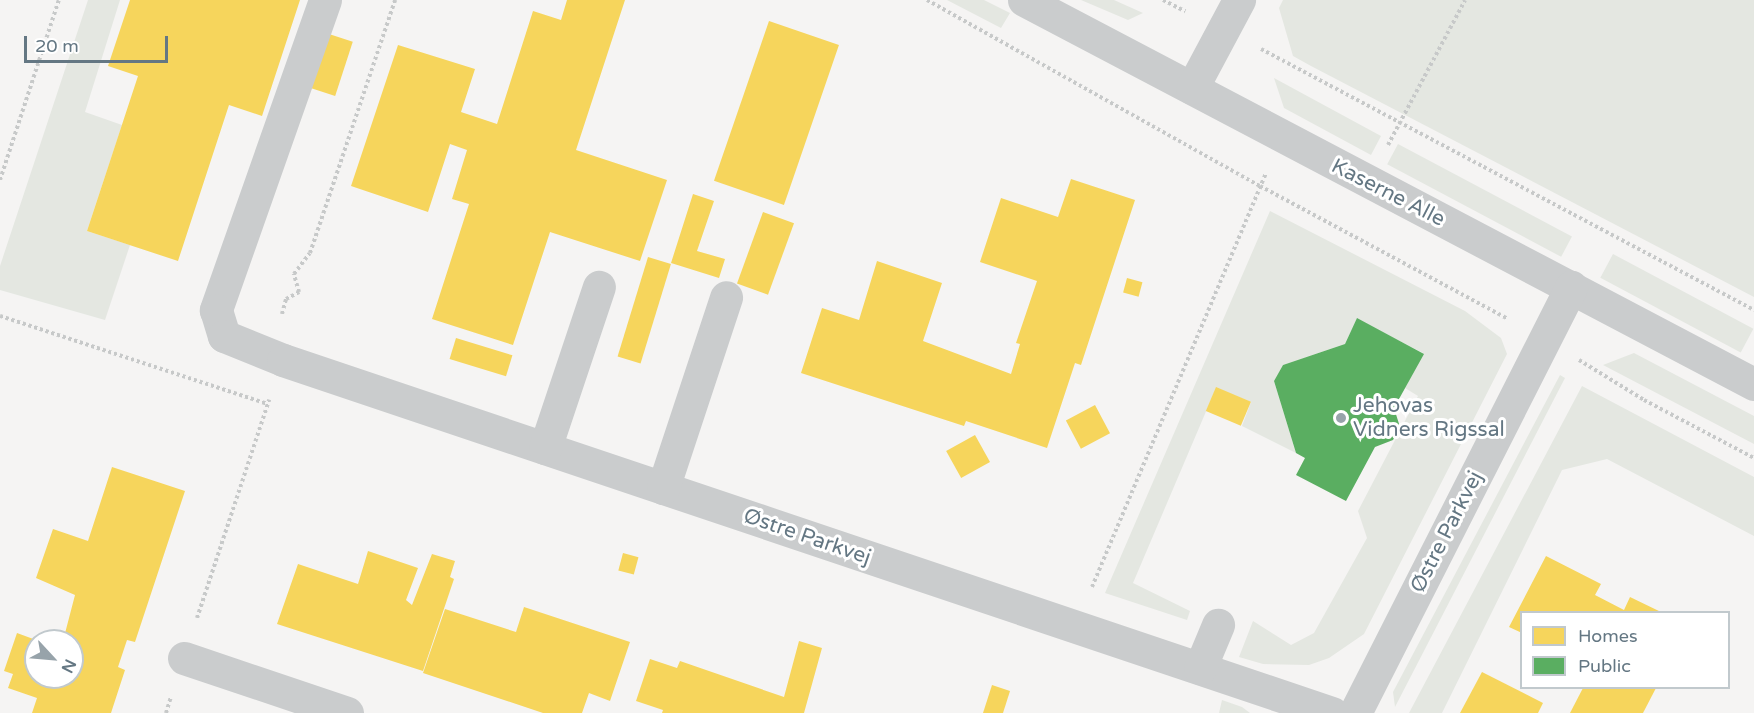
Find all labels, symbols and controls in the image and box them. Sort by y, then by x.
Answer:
scale bar [27,24,171,62]
text: 20 m [35,35,79,57]
street label: Kaserne Alle [1327,154,1449,232]
place label: Jehovas Vidners Rigssal [1353,393,1505,443]
marker: Jehovas Vidners Rigssal [1334,411,1348,425]
street label: Østre Parkvej [1406,467,1488,597]
street label: Østre Parkvej [740,503,874,571]
legend [1520,611,1730,689]
text: Homes [1578,625,1638,647]
north arrow [24,629,84,689]
text: Public [1578,655,1631,677]
text: N [57,656,80,676]

